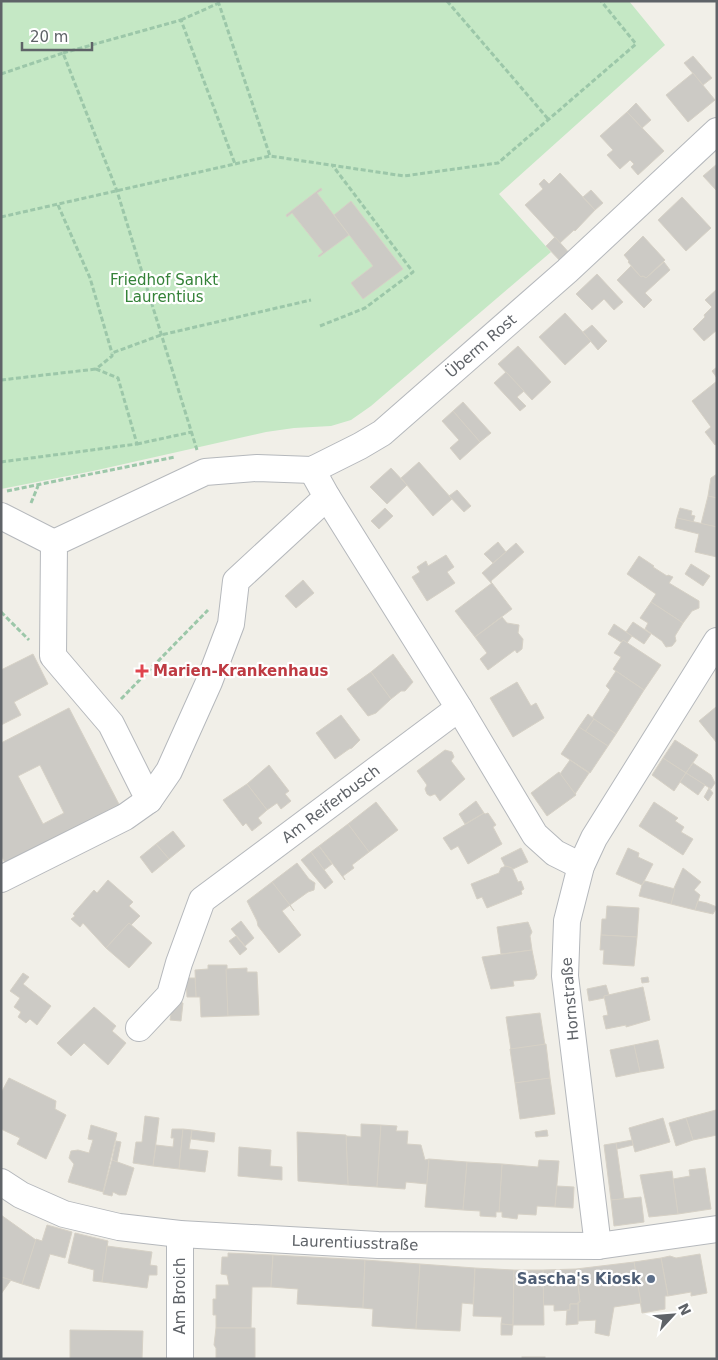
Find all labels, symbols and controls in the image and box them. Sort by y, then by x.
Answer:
scale bar [22,20,92,52]
text: 20 m [30,28,68,46]
park label: Friedhof Sankt Laurentius [110,271,218,306]
street label: Überm Rost [441,310,520,382]
place label: Marien-Krankenhaus [153,662,328,680]
marker: Marien-Krankenhaus [135,664,149,678]
street label: Am Reiferbusch [278,761,384,847]
street label: Hornstraße [557,957,583,1041]
street label: Laurentiusstraße [291,1232,419,1254]
street label: Am Broich [171,1258,189,1334]
place label: Sascha's Kiosk [517,1270,642,1288]
marker: Sascha's Kiosk [645,1273,657,1285]
north arrow [648,1290,698,1340]
text: N [675,1301,694,1318]

